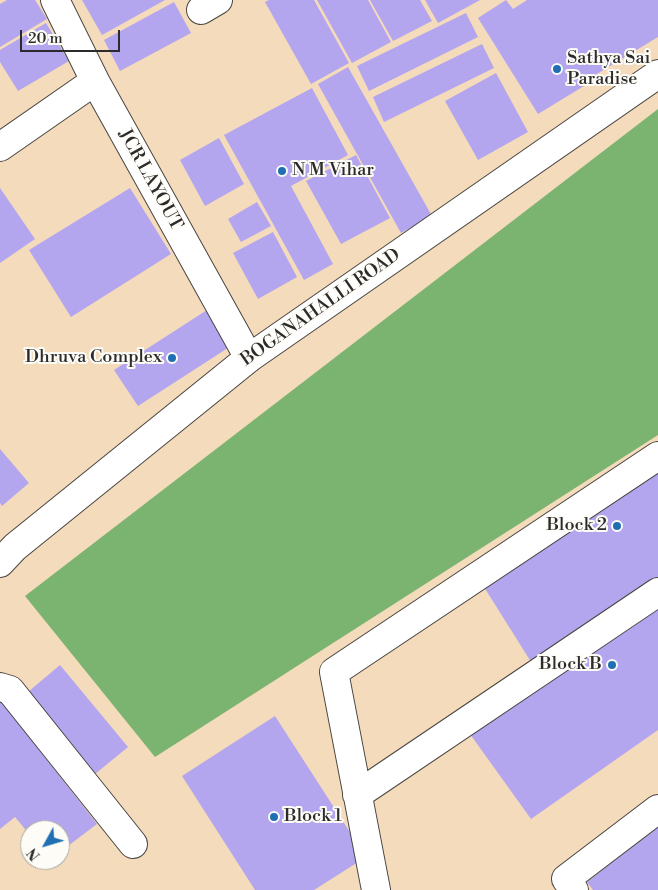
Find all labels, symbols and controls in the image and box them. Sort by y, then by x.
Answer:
scale bar [22,20,122,52]
text: 20 m [28,29,63,48]
place label: Sathya Sai Paradise [567,48,650,90]
marker: Sathya Sai Paradise [551,63,563,75]
street label: JCR LAYOUT [113,126,187,234]
place label: N M Vihar [292,160,374,182]
marker: N M Vihar [276,165,288,177]
street label: BOGANAHALLI ROAD [237,245,405,371]
place label: Dhruva Complex [25,347,162,369]
marker: Dhruva Complex [166,352,178,364]
place label: Block 2 [546,515,607,537]
marker: Block 2 [611,520,623,532]
place label: Block B [539,654,602,676]
marker: Block B [606,659,618,671]
place label: Block 1 [284,806,342,828]
marker: Block 1 [268,811,280,823]
north arrow [20,820,70,870]
text: N [24,844,45,864]

